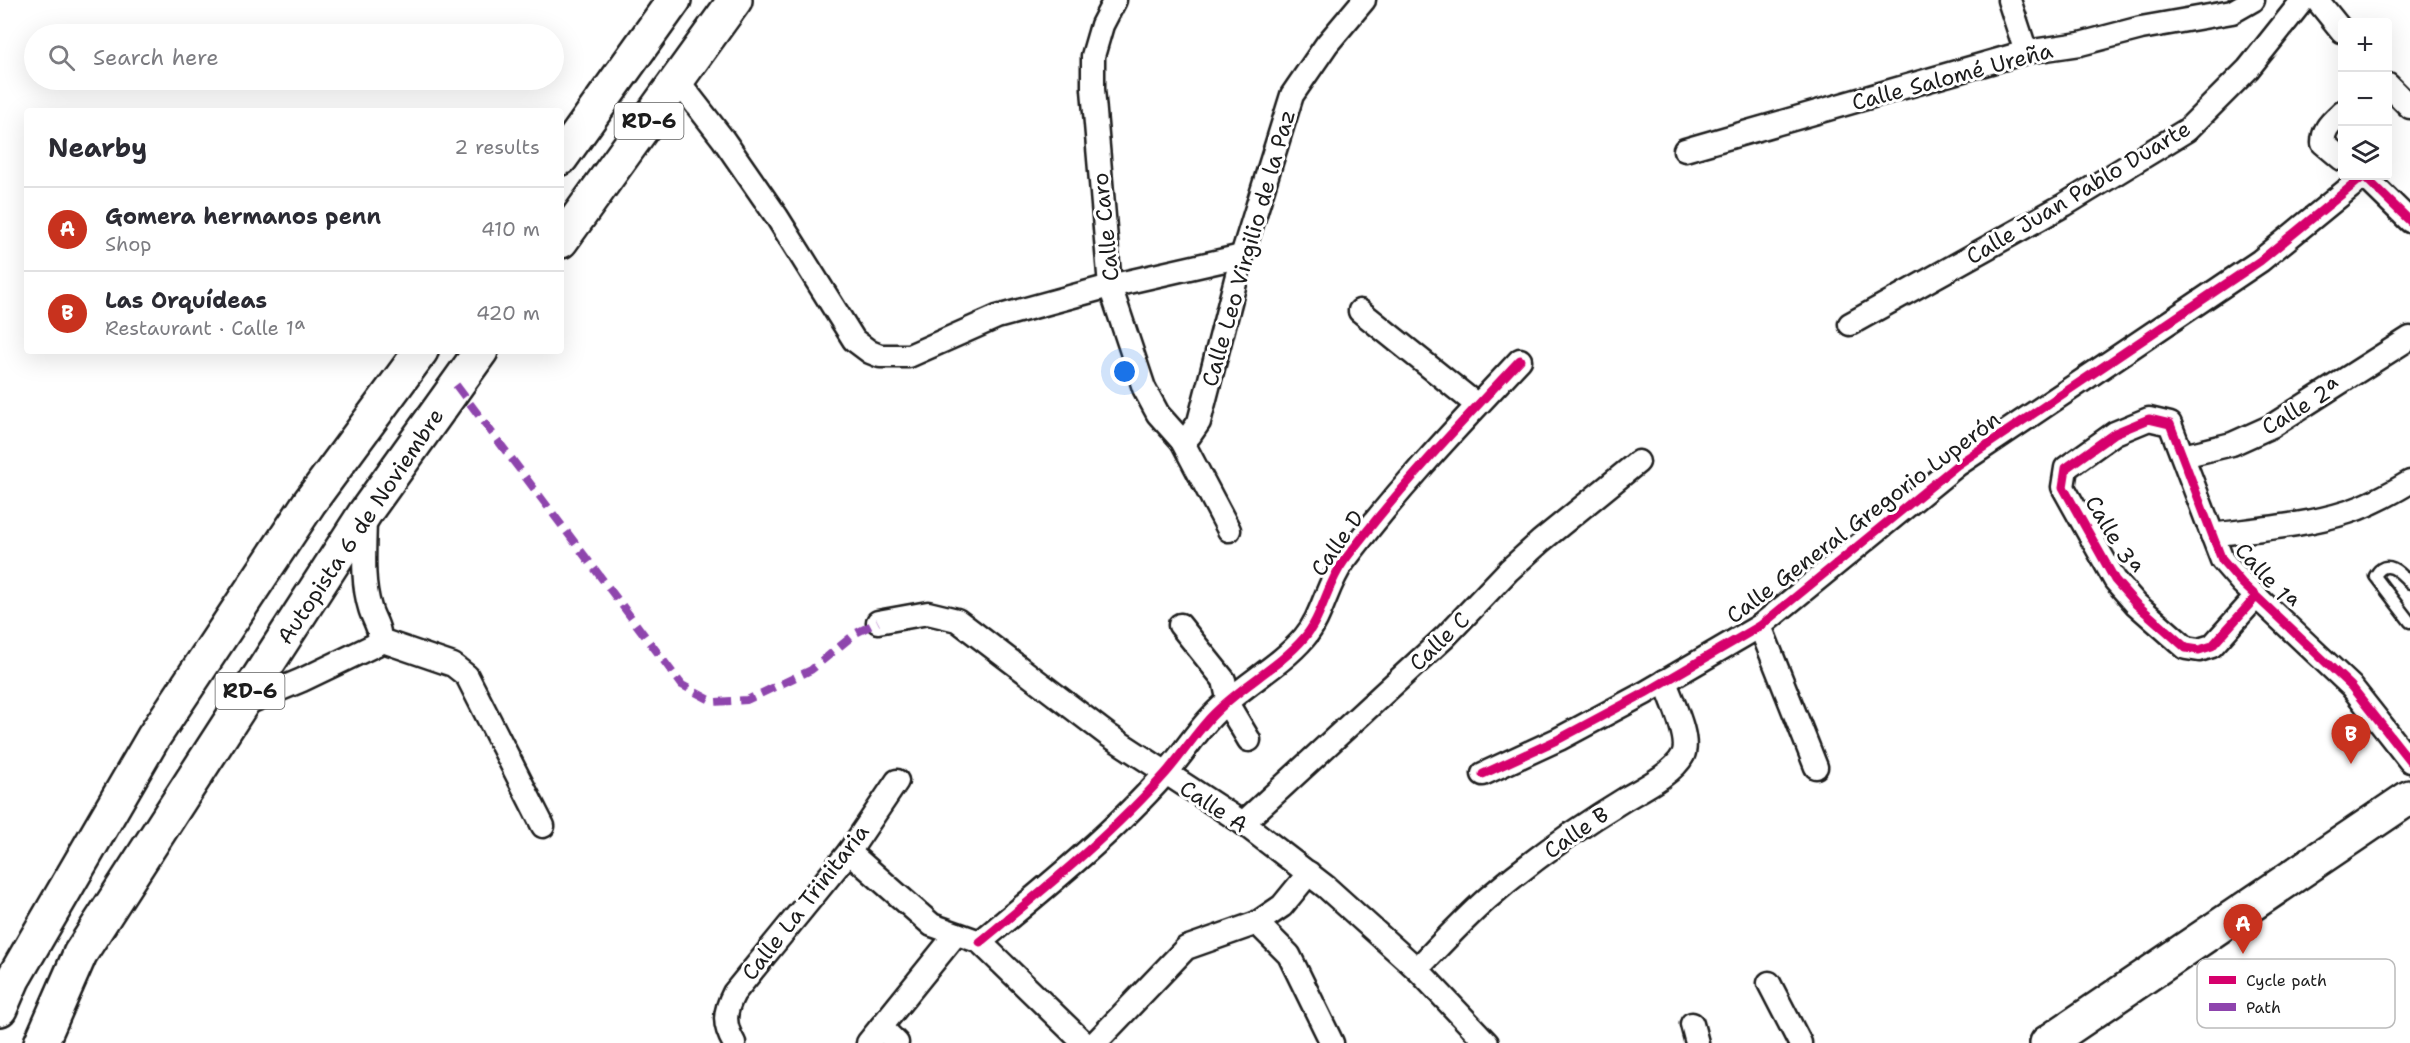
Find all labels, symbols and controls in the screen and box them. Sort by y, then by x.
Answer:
map controls [2338,18,2392,180]
button: + [2338,18,2392,72]
search box [24,24,564,90]
street label: Calle Salomé Ureña [1849,36,2056,117]
icon: search [45,41,78,74]
text: Search here [93,43,219,72]
button: − [2338,72,2392,126]
road number: RD-6 [614,103,684,139]
street label: Calle Leo Virgilio de la Paz [1195,106,1302,390]
street label: Calle Juan Pablo Duarte [1961,114,2196,271]
button: layers [2338,126,2392,180]
text: Nearby [48,130,147,165]
text: 2 results [454,134,540,160]
street label: Calle Caro [1085,171,1126,283]
text: Gomera hermanos penn [105,202,381,231]
text: A [60,216,75,242]
text: 410 m [481,216,540,242]
text: Shop [105,231,152,257]
text: Las Orquídeas [105,286,267,315]
text: B [61,300,74,326]
text: 420 m [476,300,540,326]
text: Restaurant · Calle 1ª [105,315,305,341]
your location [1110,357,1139,386]
street label: Calle 2ª [2256,371,2346,441]
street label: Autopista 6 de Noviembre [270,403,450,650]
street label: Calle General Gregorio Luperón [1721,405,2006,630]
street label: Calle 3ª [2079,490,2149,580]
street label: Calle D [1304,505,1371,582]
street label: Calle 1ª [2229,536,2305,616]
street label: Calle C [1403,605,1476,677]
road number: RD-6 [216,673,284,709]
pin: B [2332,714,2370,764]
street label: Calle A [1174,774,1253,839]
street label: Calle B [1538,800,1614,865]
street label: Calle La Trinitaria [735,818,876,986]
pin: A [2224,904,2262,954]
legend [2197,959,2395,1028]
text: Cycle path [2246,970,2327,991]
text: Path [2246,997,2281,1018]

